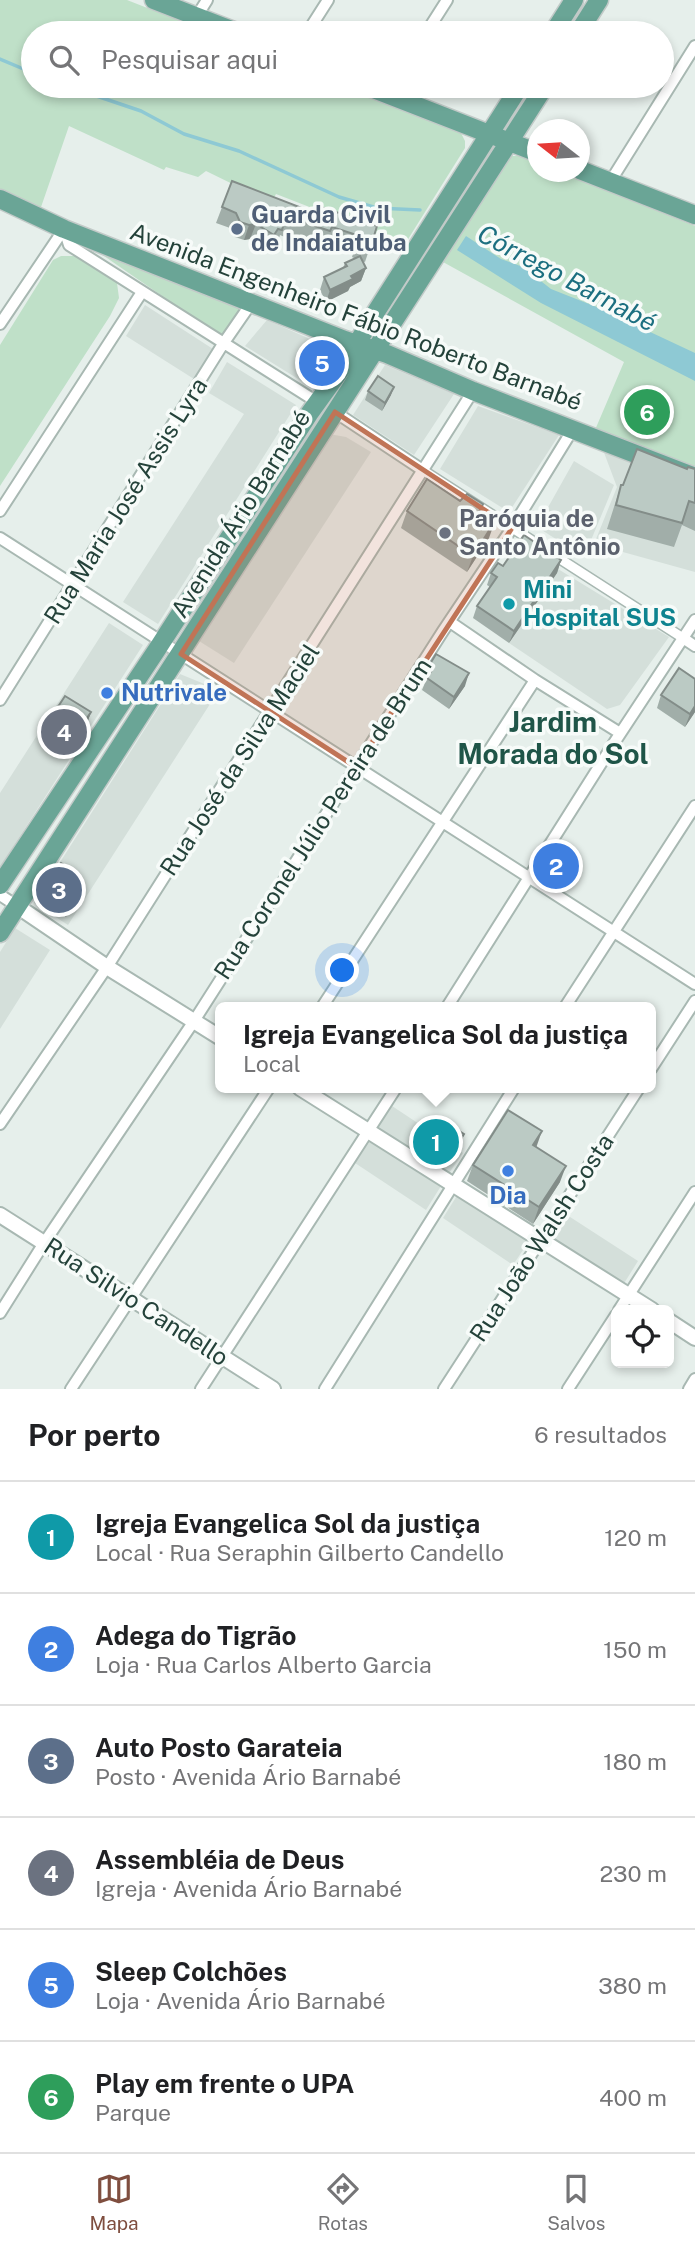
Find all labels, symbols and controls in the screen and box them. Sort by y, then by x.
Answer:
search box [21,21,674,98]
icon: search [45,41,83,79]
text: Pesquisar aqui [101,44,278,75]
north arrow [527,119,590,182]
place label: Guarda Civil de Indaiatuba [251,200,407,256]
street label: Avenida Engenheiro Fábio Roberto Barnabé [126,217,586,415]
water label: Córrego Barnabé [473,217,662,338]
marker: Guarda Civil de Indaiatuba [229,221,245,237]
pin: 5 [299,337,345,389]
street label: Rua Maria José Assis Lyra [38,372,213,629]
pin: 6 [624,386,670,438]
street label: Avenida Ário Barnabé [165,404,316,622]
place label: Paróquia de Santo Antônio [459,504,621,560]
marker: Paróquia de Santo Antônio [437,525,453,541]
place label: Mini Hospital SUS [523,575,676,631]
marker: Mini Hospital SUS [501,596,517,612]
street label: Rua José da Silva Maciel [154,638,325,880]
street label: Rua Coronel Júlio Pereira de Brum [208,653,437,984]
place label: Nutrivale [121,678,227,706]
marker: Nutrivale [99,685,115,701]
district label: Jardim Morada do Sol [457,705,649,770]
pin: 4 [41,706,87,758]
pin: 2 [533,840,579,892]
pin: 3 [36,864,82,916]
your location [325,953,359,987]
popup [215,1002,656,1093]
text: Igreja Evangelica Sol da justiça [243,1019,628,1050]
text: Local [243,1050,301,1077]
pin: 1 [413,1116,459,1168]
street label: Rua João Walsh Costa [464,1128,619,1347]
marker: Dia [500,1163,516,1179]
place label: Dia [489,1181,527,1209]
street label: Rua Silvio Candello [39,1231,234,1371]
map controls [611,1305,674,1368]
button: locate [611,1305,674,1368]
text: Por perto [28,1417,160,1453]
text: 6 resultados [534,1421,667,1448]
text: Igreja Evangelica Sol da justiça [95,1508,480,1539]
text: 1 [46,1524,56,1551]
text: 120 m [604,1524,667,1551]
text: Local · Rua Seraphin Gilberto Candello [95,1539,504,1566]
text: Adega do Tigrão [95,1620,296,1651]
text: 2 [44,1636,58,1663]
text: 150 m [603,1636,667,1663]
text: Loja · Rua Carlos Alberto Garcia [95,1651,432,1678]
text: Auto Posto Garateia [95,1732,343,1763]
text: 3 [43,1748,59,1775]
text: 180 m [603,1748,667,1775]
text: Posto · Avenida Ário Barnabé [95,1763,401,1790]
text: Assembléia de Deus [95,1844,344,1875]
text: 4 [43,1860,59,1887]
text: 230 m [599,1860,667,1887]
text: Igreja · Avenida Ário Barnabé [95,1875,402,1902]
text: Sleep Colchões [95,1956,287,1987]
text: 5 [43,1972,59,1999]
text: 380 m [598,1972,667,1999]
text: Loja · Avenida Ário Barnabé [95,1987,386,2014]
text: Play em frente o UPA [95,2068,355,2099]
text: 6 [43,2084,59,2111]
text: 400 m [599,2084,667,2111]
text: Parque [95,2099,171,2126]
tab: Mapa [90,2170,139,2234]
tab: Rotas [318,2170,368,2234]
tab: Salvos [547,2170,605,2234]

